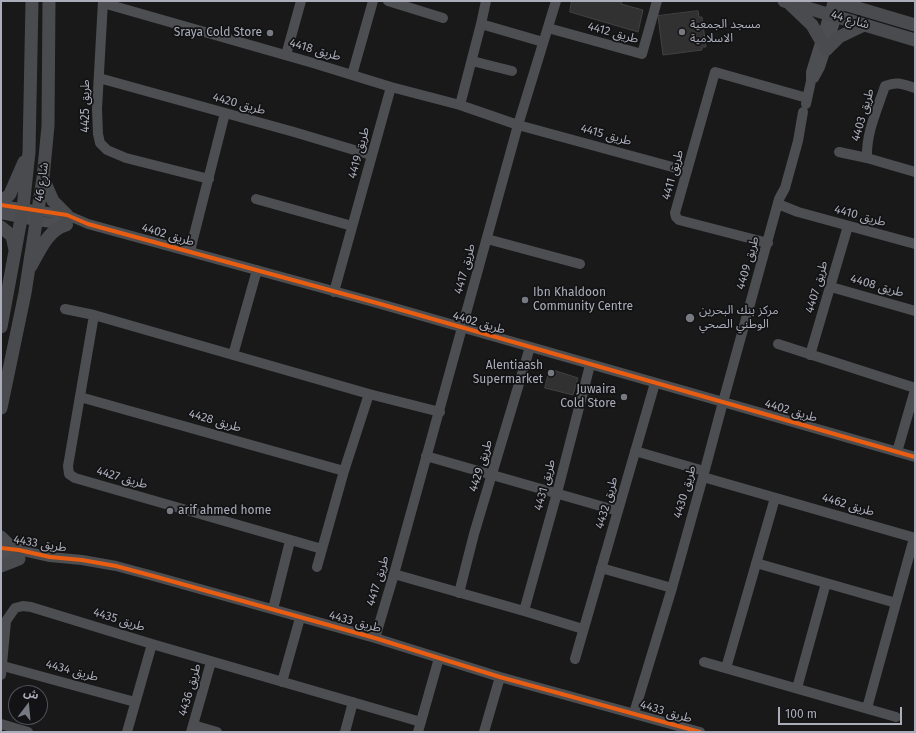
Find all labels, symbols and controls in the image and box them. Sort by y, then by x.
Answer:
street label: شارع 44 [829,8,871,32]
place label: مسجد الجمعية الاسلامية [690,18,761,46]
street label: طريق 4412 [586,19,640,47]
place label: Sraya Cold Store [174,26,262,40]
marker: مسجد الجمعية الاسلامية [677,27,687,37]
marker: Sraya Cold Store [265,28,275,38]
street label: طريق 4418 [288,36,342,64]
street label: طريق 4425 [79,79,93,133]
street label: طريق 4403 [849,87,877,143]
street label: طريق 4420 [211,90,267,118]
street label: طريق 4415 [579,121,633,149]
street label: طريق 4419 [345,126,373,180]
street label: طريق 4411 [659,148,687,202]
street label: شارع 46 [32,162,52,202]
street label: طريق 4410 [833,202,887,230]
street label: طريق 4402 [140,221,196,249]
street label: طريق 4409 [734,235,762,291]
street label: طريق 4417 [451,242,479,296]
street label: طريق 4407 [803,259,831,315]
street label: طريق 4408 [849,271,905,301]
place label: Ibn Khaldoon Community Centre [533,286,633,314]
marker: Ibn Khaldoon Community Centre [520,295,530,305]
place label: مركز بنك البحرين الوطني الصحي [699,304,779,332]
street label: طريق 4402 [451,309,507,337]
marker: مركز بنك البحرين الوطني الصحي [684,312,696,324]
place label: Alentiaash Supermarket [473,359,543,387]
marker: Alentiaash Supermarket [546,368,556,378]
place label: Juwaira Cold Store [560,383,616,411]
marker: Juwaira Cold Store [619,392,629,402]
street label: طريق 4402 [763,397,819,425]
street label: طريق 4428 [187,407,243,435]
street label: طريق 4429 [466,438,496,494]
street label: طريق 4431 [531,458,559,512]
street label: طريق 4427 [95,464,149,492]
street label: طريق 4430 [671,464,699,520]
street label: طريق 4432 [593,475,621,531]
street label: طريق 4462 [820,491,876,519]
place label: arif ahmed home [178,504,271,518]
marker: arif ahmed home [165,506,175,516]
street label: طريق 4433 [12,533,68,555]
street label: طريق 4417 [364,554,392,608]
street label: طريق 4435 [91,605,147,635]
street label: طريق 4433 [327,608,383,636]
street label: طريق 4434 [44,657,100,685]
street label: طريق 4436 [176,662,204,718]
north arrow [8,685,48,725]
text: ش [22,686,40,702]
street label: طريق 4433 [638,698,694,726]
scale bar [780,699,904,725]
text: 100 m [785,707,817,721]

